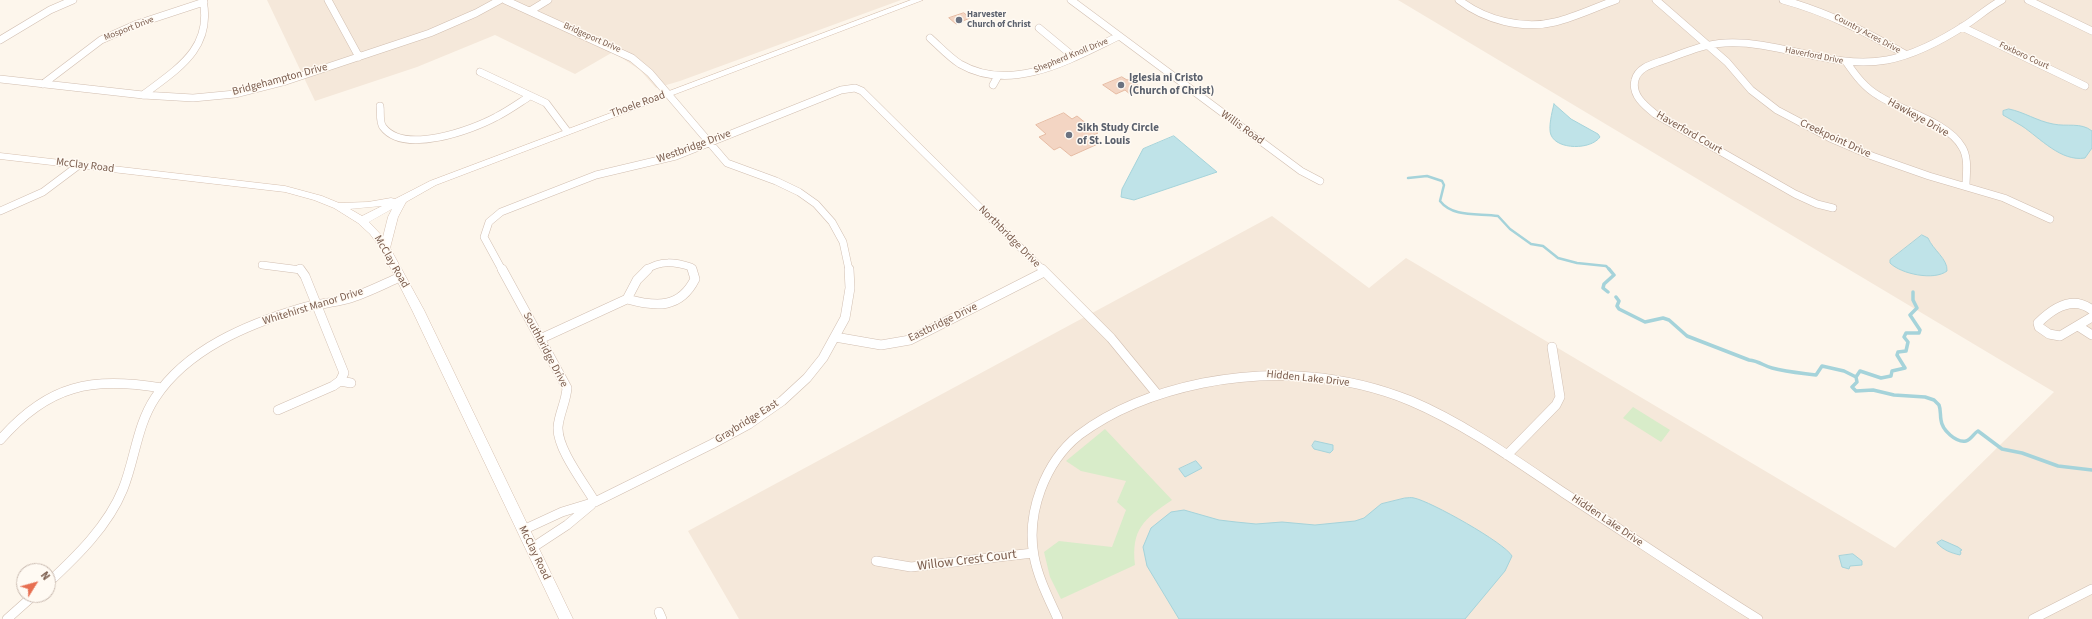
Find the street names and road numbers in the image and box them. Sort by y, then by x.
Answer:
street label: Country Acres Drive [1832,12,1902,56]
street label: Mosport Drive [103,15,155,43]
street label: Bridgeport Drive [562,20,622,56]
street label: Shepherd Knoll Drive [1032,36,1110,76]
street label: Foxboro Court [1997,40,2051,72]
street label: Haverford Drive [1784,45,1844,67]
street label: Bridgehampton Drive [231,61,329,99]
street label: Thoele Road [609,89,667,121]
street label: Hawkeye Drive [1885,96,1951,140]
street label: Willis Road [1218,108,1266,148]
street label: Haverford Court [1654,109,1724,157]
street label: Creekpoint Drive [1797,117,1873,161]
street label: Westbridge Drive [655,127,733,167]
street label: McClay Road [55,156,115,176]
street label: Northbridge Drive [975,203,1043,271]
street label: McClay Road [371,233,411,291]
street label: Whitehirst Manor Drive [261,285,365,329]
street label: Eastbridge Drive [906,301,980,345]
street label: Southbridge Drive [520,310,570,390]
street label: Hidden Lake Drive [1266,368,1350,390]
street label: Graybridge East [713,397,781,447]
street label: Hidden Lake Drive [1569,492,1645,550]
street label: McClay Road [515,524,553,582]
street label: Willow Crest Court [916,547,1018,575]

